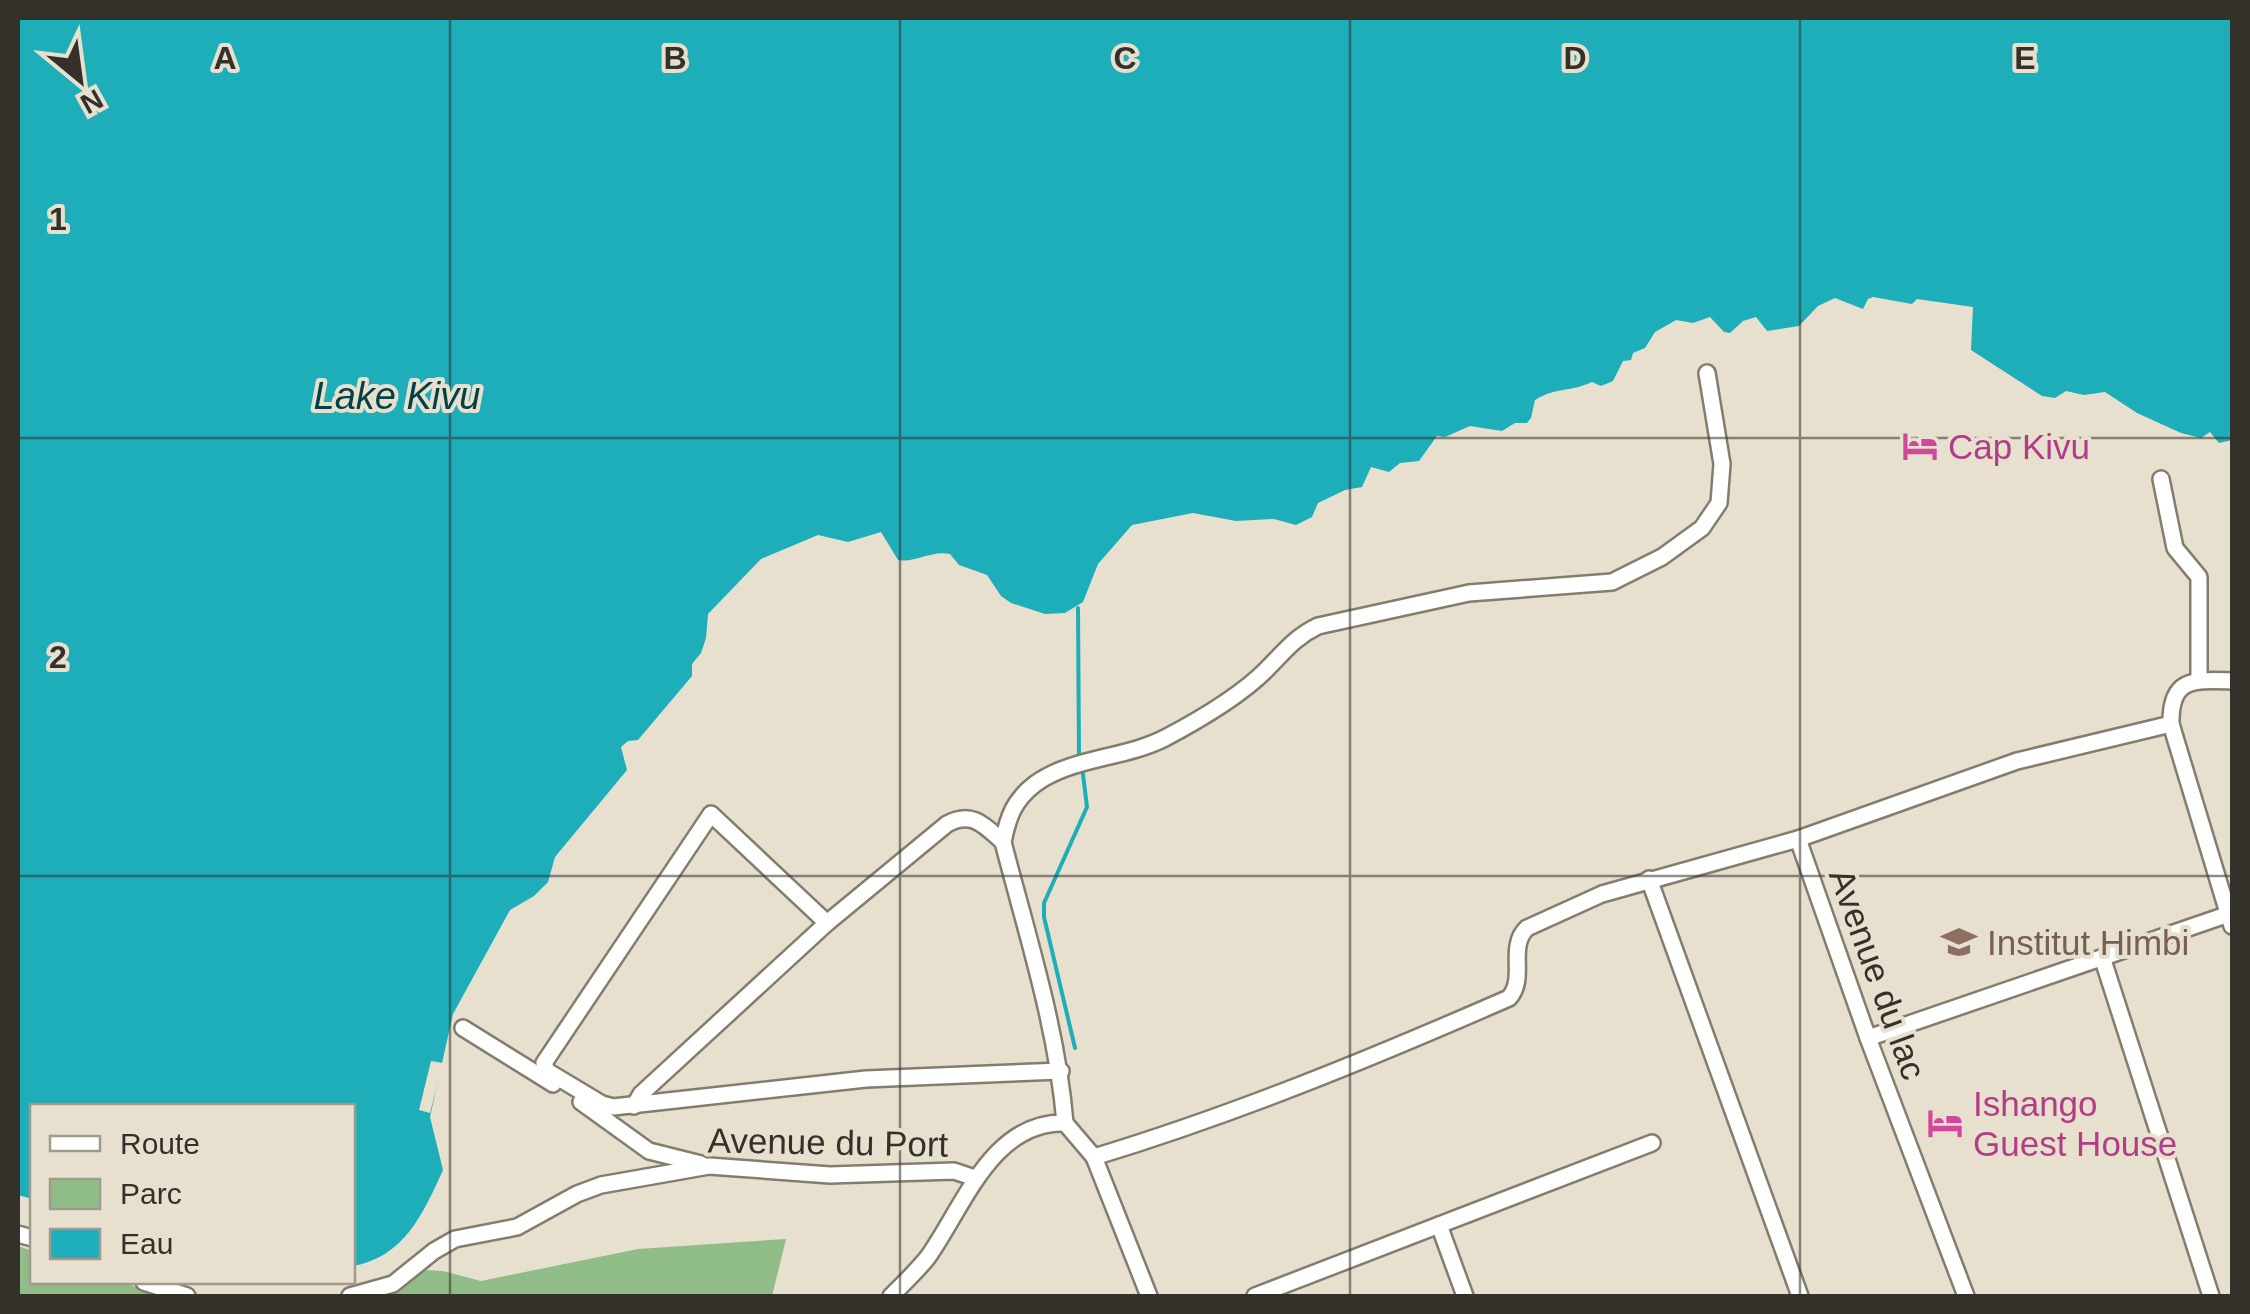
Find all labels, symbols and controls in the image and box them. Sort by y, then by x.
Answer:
north arrow [30,30,130,130]
text: A [213,40,237,76]
text: B [663,40,687,76]
text: C [1113,40,1137,76]
text: D [1563,40,1587,76]
text: E [2014,40,2036,76]
text: N [76,83,108,120]
text: 1 [49,201,67,237]
water label: Lake Kivu [314,375,480,417]
hotel icon: Cap Kivu [1901,427,1939,465]
place label: Cap Kivu [1948,427,2090,466]
text: 2 [49,639,67,675]
street label: Avenue du lac [1822,863,1934,1085]
school or university icon: Institut Himbi [1940,923,1978,961]
place label: Institut Himbi [1987,923,2189,962]
place label: Ishango Guest House [1973,1084,2177,1163]
legend [30,1104,355,1284]
hotel icon: Ishango Guest House [1926,1104,1964,1142]
street label: Avenue du Port [707,1120,949,1164]
text: Route [120,1127,200,1160]
text: Parc [120,1177,182,1210]
text: Eau [120,1227,173,1260]

